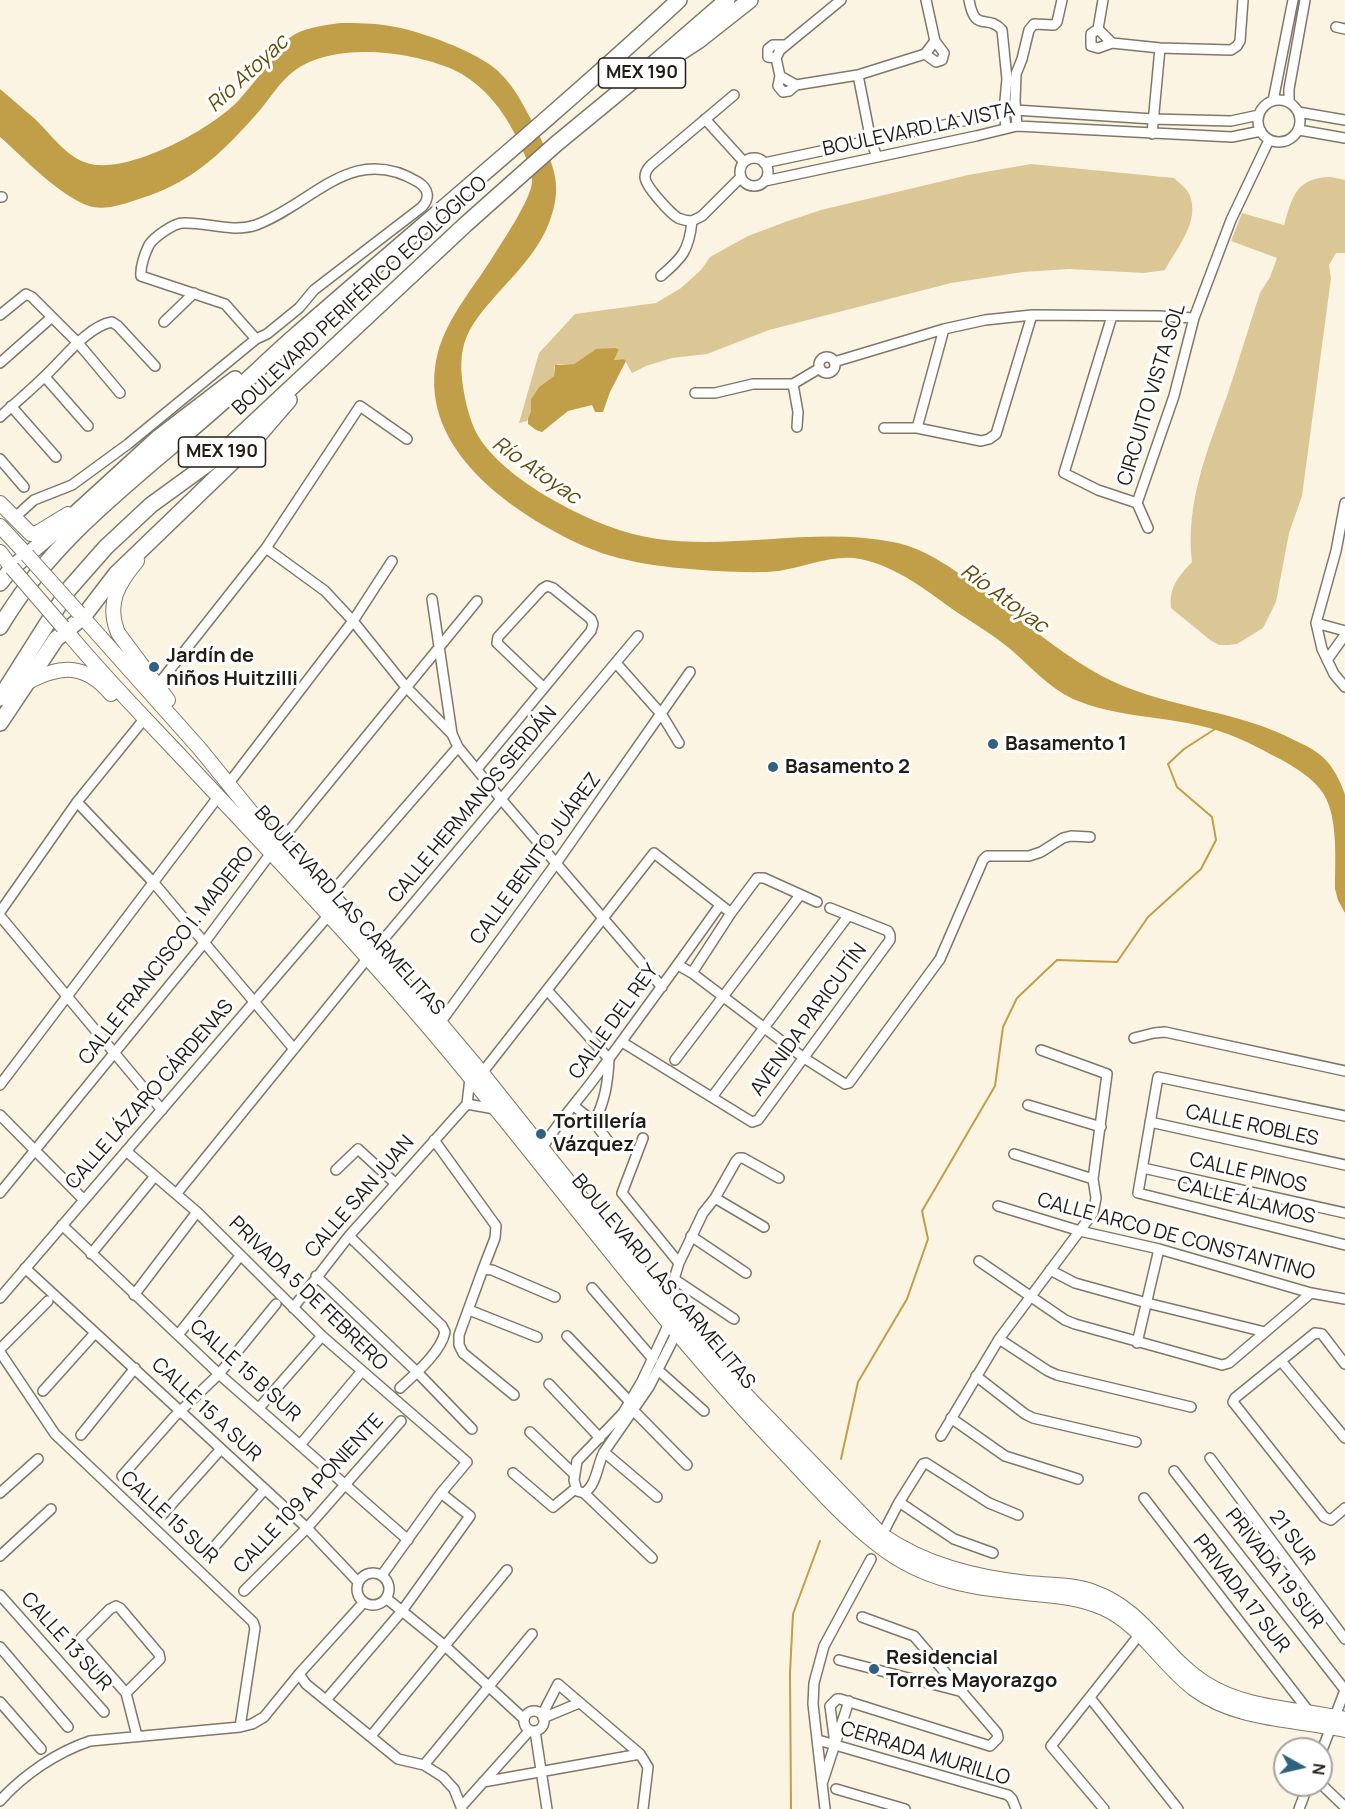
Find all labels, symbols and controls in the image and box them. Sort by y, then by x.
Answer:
water label: Río Atoyac [202,30,294,118]
road number: MEX 190 [598,58,686,88]
street label: BOULEVARD LA VISTA [821,98,1017,162]
street label: BOULEVARD PERIFÉRICO ECOLÓGICO [228,171,492,421]
street label: CIRCUITO VISTA SOL [1113,301,1191,489]
water label: Río Atoyac [487,432,585,510]
road number: MEX 190 [178,437,266,467]
water label: Río Atoyac [956,559,1052,639]
place label: Jardín de niños Huitzilli [166,644,298,691]
marker: Jardín de niños Huitzilli [147,660,161,674]
street label: CALLE HERMANOS SERDÁN [384,702,562,908]
place label: Basamento 1 [1005,732,1127,756]
marker: Basamento 1 [986,737,1000,751]
place label: Basamento 2 [785,755,910,779]
marker: Basamento 2 [766,760,780,774]
street label: CALLE BENITO JUÁREZ [466,768,606,950]
street label: BOULEVARD LAS CARMELITAS [249,802,449,1020]
street label: CALLE FRANCISCO I. MADERO [74,842,260,1070]
street label: AVENIDA PARICUTÍN [746,939,872,1101]
street label: CALLE DEL REY [564,960,664,1084]
street label: CALLE LÁZARO CÁRDENAS [61,995,239,1195]
street label: CALLE ROBLES [1183,1100,1321,1152]
place label: Tortillería Vázquez [553,1110,647,1157]
marker: Tortillería Vázquez [534,1127,548,1141]
street label: CALLE SAN JUAN [300,1131,420,1263]
street label: CALLE PINOS [1187,1148,1309,1198]
street label: BOULEVARD LAS CARMELITAS [566,1170,760,1394]
street label: CALLE ÁLAMOS [1174,1172,1318,1230]
street label: CALLE ARCO DE CONSTANTINO [1035,1188,1317,1286]
street label: PRIVADA 5 DE FEBRERO [224,1212,392,1376]
street label: CALLE 15 B SUR [185,1315,305,1427]
street label: CALLE 15 A SUR [146,1353,266,1467]
street label: CALLE 109 A PONIENTE [229,1409,389,1579]
street label: CALLE 15 SUR [115,1467,223,1569]
street label: PRIVADA 19 SUR [1220,1504,1328,1634]
street label: 21 SUR [1264,1506,1320,1570]
street label: PRIVADA 17 SUR [1187,1530,1295,1658]
street label: CALLE 13 SUR [16,1588,116,1696]
place label: Residencial Torres Mayorazgo [886,1646,1057,1693]
marker: Residencial Torres Mayorazgo [867,1662,881,1676]
street label: CERRADA MURILLO [837,1717,1013,1791]
north arrow [1273,1737,1333,1797]
text: N [1307,1762,1331,1776]

